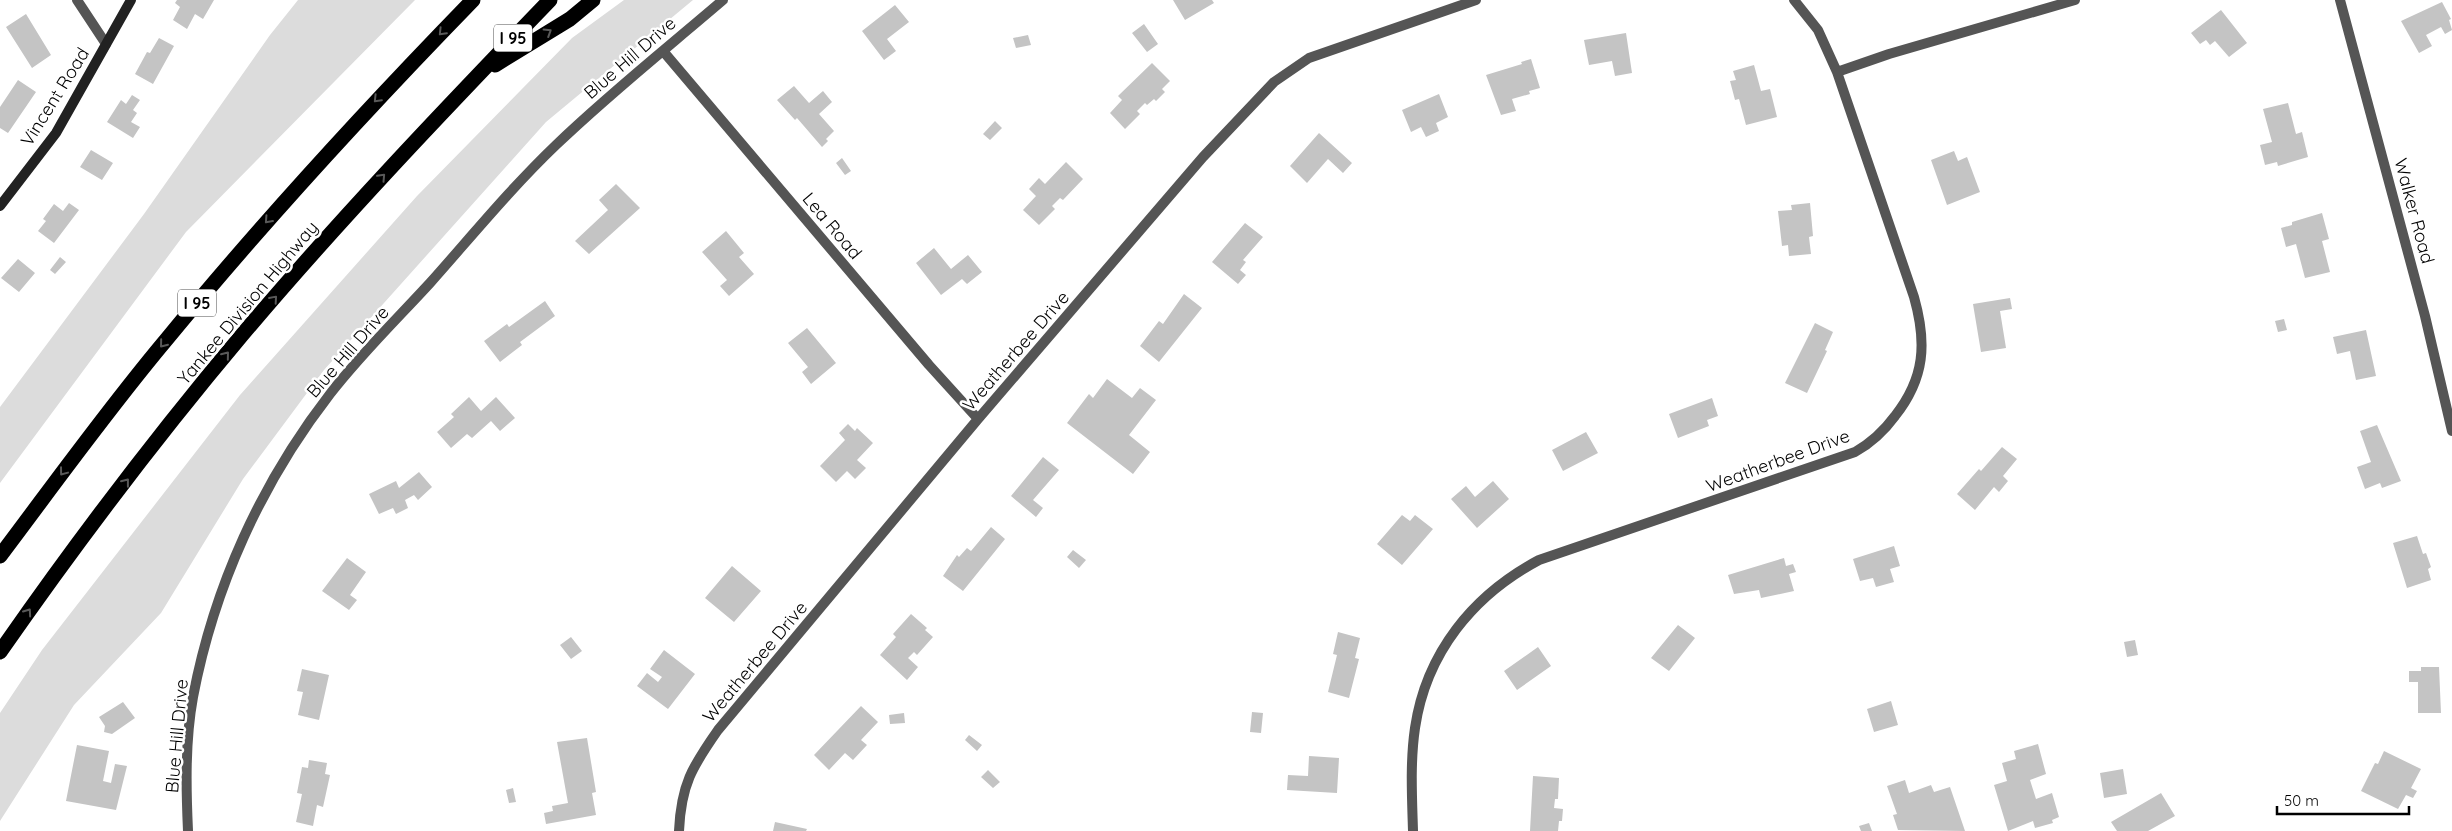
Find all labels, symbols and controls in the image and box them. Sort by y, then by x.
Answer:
street label: Blue Hill Drive [579,11,680,104]
road number: I 95 [494,24,532,52]
one-way arrow [439,26,448,35]
one-way arrow [542,29,551,39]
street label: Vincent Road [15,43,94,150]
one-way arrow [374,94,383,103]
street label: Walker Road [2389,156,2440,266]
one-way arrow [376,174,385,183]
street label: Lea Road [798,188,867,264]
one-way arrow [265,214,274,223]
street label: Yankee Division Highway [172,216,323,389]
street label: Weatherbee Drive [957,286,1074,415]
road number: I 95 [178,290,216,316]
one-way arrow [268,295,277,304]
street label: Blue Hill Drive [301,301,394,402]
one-way arrow [160,338,168,347]
one-way arrow [221,352,229,361]
street label: Weatherbee Drive [1703,424,1853,497]
one-way arrow [60,466,69,476]
one-way arrow [120,479,128,488]
street label: Weatherbee Drive [697,596,812,727]
one-way arrow [22,608,31,618]
street label: Blue Hill Drive [160,678,193,794]
scale bar [2277,784,2410,816]
text: 50 m [2284,791,2319,810]

